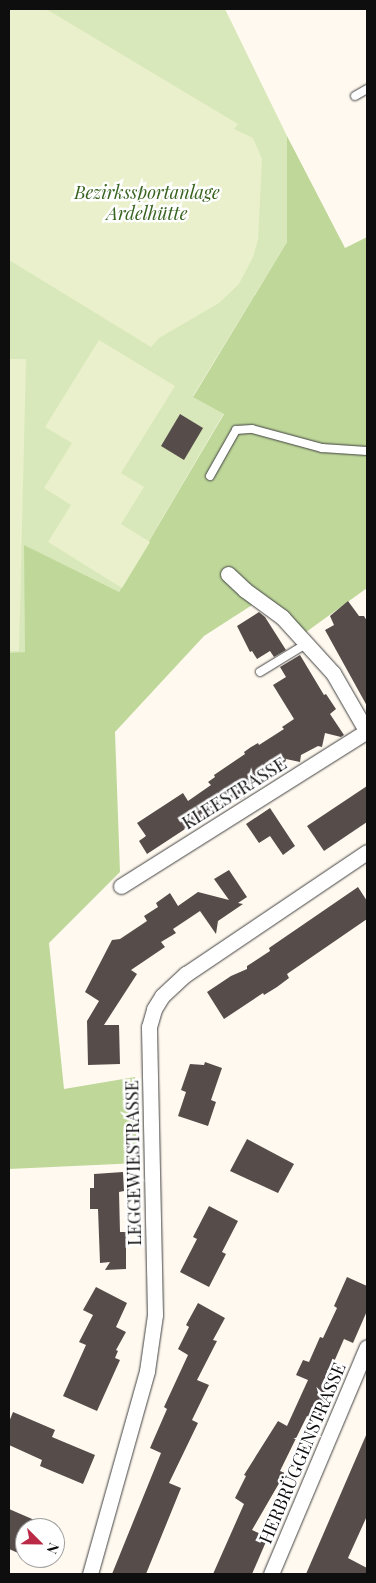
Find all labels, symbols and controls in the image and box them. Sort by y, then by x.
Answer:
park label: Bezirkssportanlage Ardelhütte [74,182,220,224]
street label: KLEESTRASSE [178,752,290,834]
street label: LEGGEWIESTRASSE [121,1080,145,1246]
street label: HERBRÜGGENSTRASSE [254,1359,350,1547]
north arrow [15,1518,65,1568]
text: N [43,1540,64,1557]

